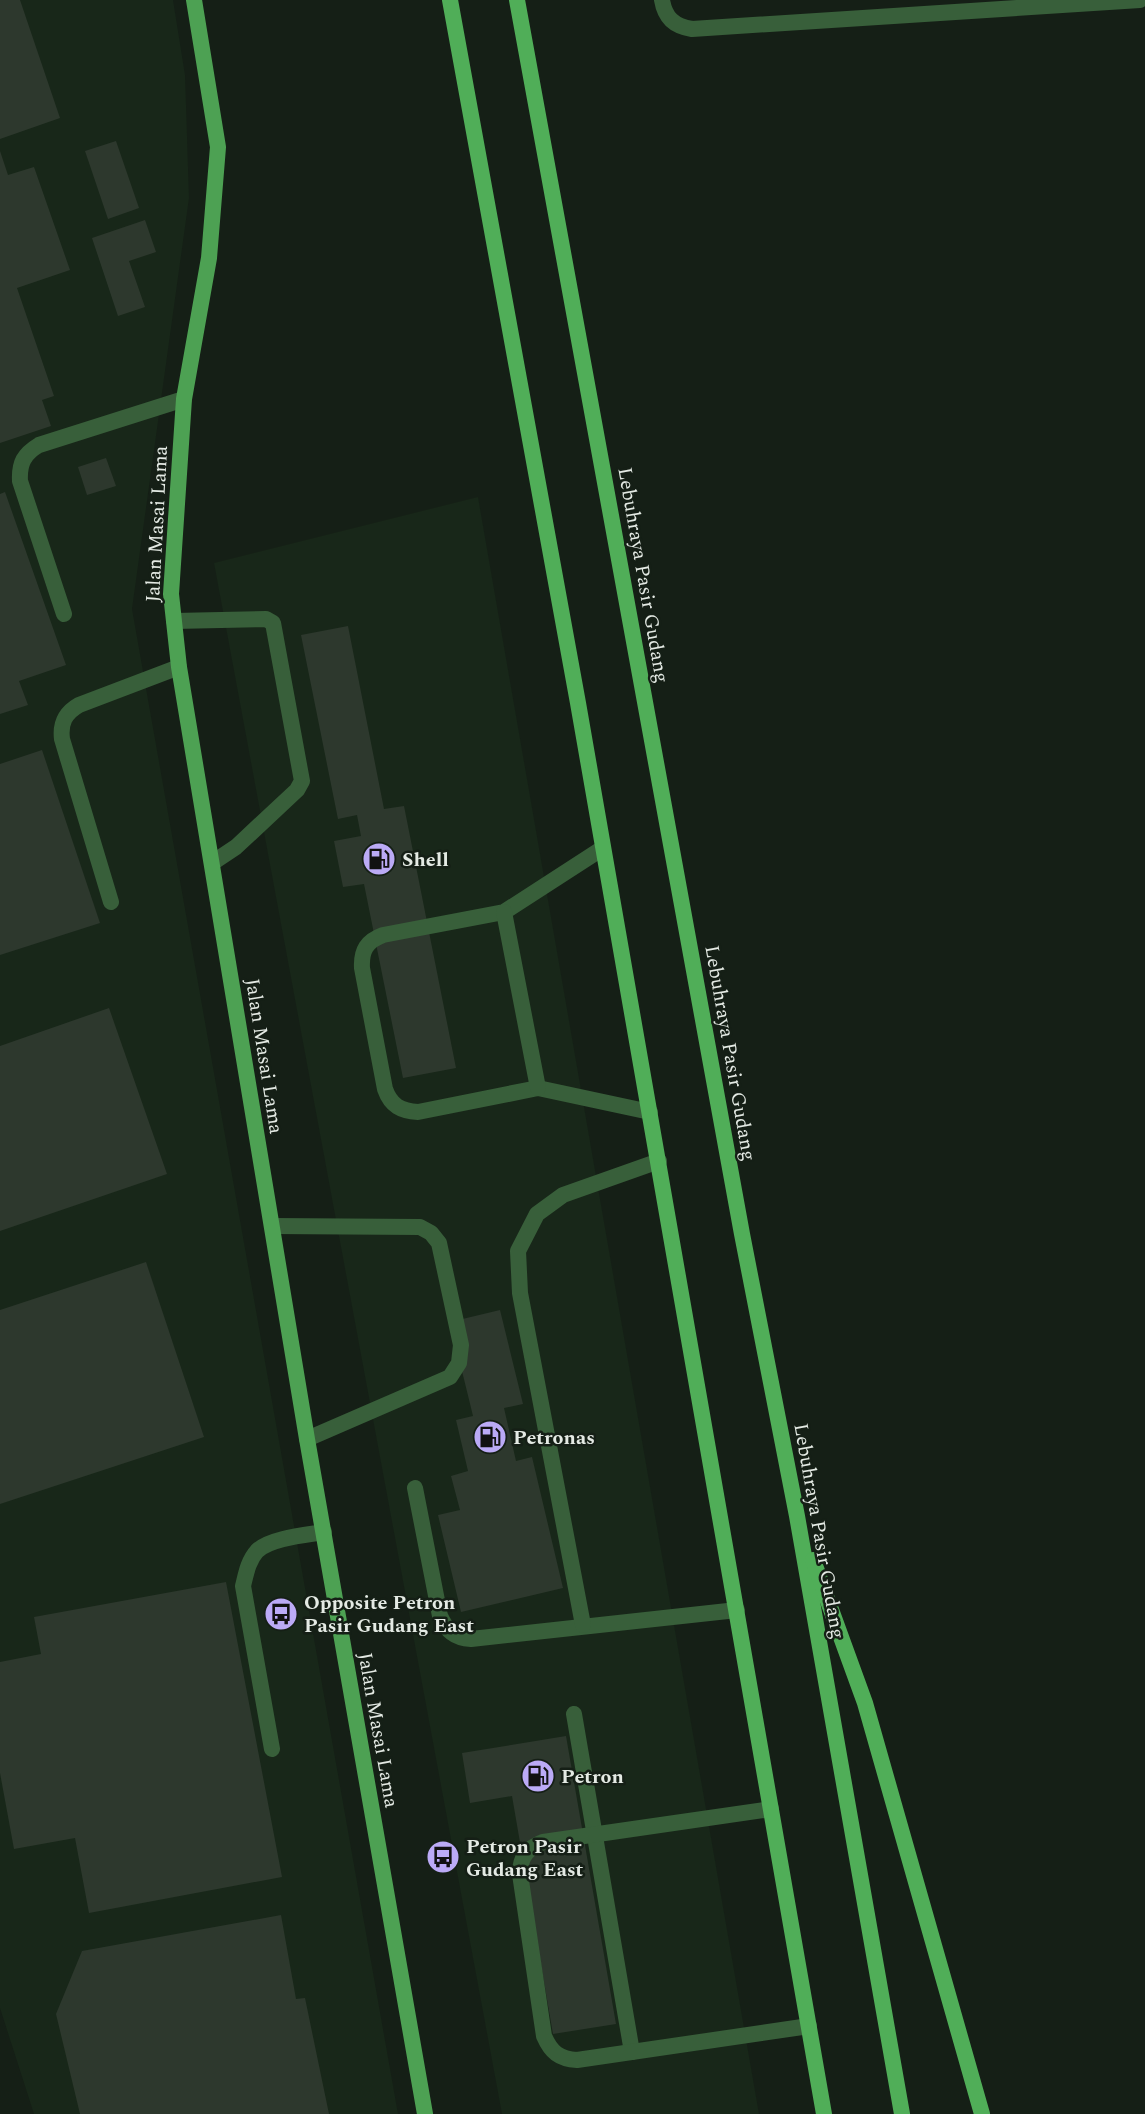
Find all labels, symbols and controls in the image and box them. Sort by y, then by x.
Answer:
street label: Jalan Masai Lama [138,445,176,603]
street label: Lebuhraya Pasir Gudang [609,465,677,685]
fuel station icon: Shell [361,841,397,877]
place label: Shell [402,845,449,875]
street label: Lebuhraya Pasir Gudang [696,943,764,1163]
street label: Jalan Masai Lama [237,976,291,1136]
fuel station icon: Petronas [472,1419,508,1455]
street label: Lebuhraya Pasir Gudang [785,1421,853,1641]
place label: Petronas [513,1423,595,1453]
place label: Opposite Petron Pasir Gudang East [304,1588,474,1641]
bus stop icon: Opposite Petron Pasir Gudang East [263,1596,299,1632]
street label: Jalan Masai Lama [350,1650,406,1810]
fuel station icon: Petron [520,1758,556,1794]
place label: Petron [561,1762,624,1792]
place label: Petron Pasir Gudang East [466,1832,584,1885]
bus stop icon: Petron Pasir Gudang East [425,1839,461,1875]

